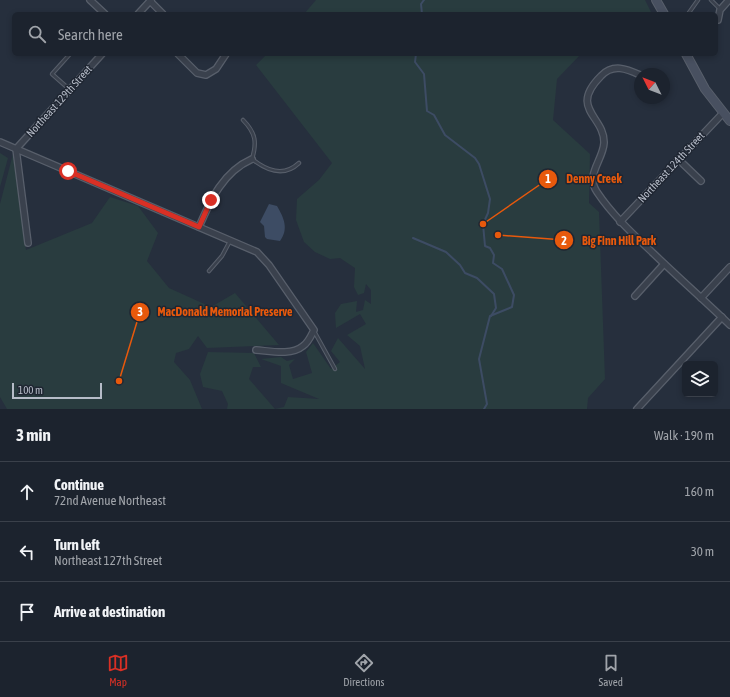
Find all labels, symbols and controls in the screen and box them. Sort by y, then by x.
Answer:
search box [12,12,718,56]
icon: search [26,23,48,45]
text: Search here [58,26,123,43]
street label: Northeast 129th Street [24,63,94,139]
north arrow [634,68,670,104]
street label: Northeast 124th Street [635,129,707,205]
route start [59,162,77,180]
callout: Denny Creek [538,167,630,191]
text: 1 [545,172,551,186]
text: Denny Creek [566,172,622,186]
route end [202,191,220,209]
callout: Big Finn Hill Park [554,228,664,252]
text: 2 [561,234,567,248]
text: Big Finn Hill Park [582,234,657,248]
callout: MacDonald Memorial Preserve [130,300,301,324]
text: 3 [137,305,143,319]
text: MacDonald Memorial Preserve [157,305,293,319]
map controls [682,361,718,397]
button: layers [682,361,718,397]
scale bar [12,381,102,400]
text: 100 m [18,384,43,396]
text: 3 min [16,425,51,445]
text: Walk · 190 m [654,428,714,443]
text: Continue [54,476,104,493]
icon: ahead [16,481,38,503]
text: 160 m [685,484,714,499]
text: 72nd Avenue Northeast [54,493,166,508]
text: Turn left [54,536,100,553]
icon: left [16,541,38,563]
text: 30 m [691,544,714,559]
text: Northeast 127th Street [54,553,162,568]
icon: arrive [16,601,38,623]
text: Arrive at destination [54,603,165,620]
tab: Map [107,652,129,688]
tab: Directions [343,652,384,688]
tab: Saved [599,652,623,688]

